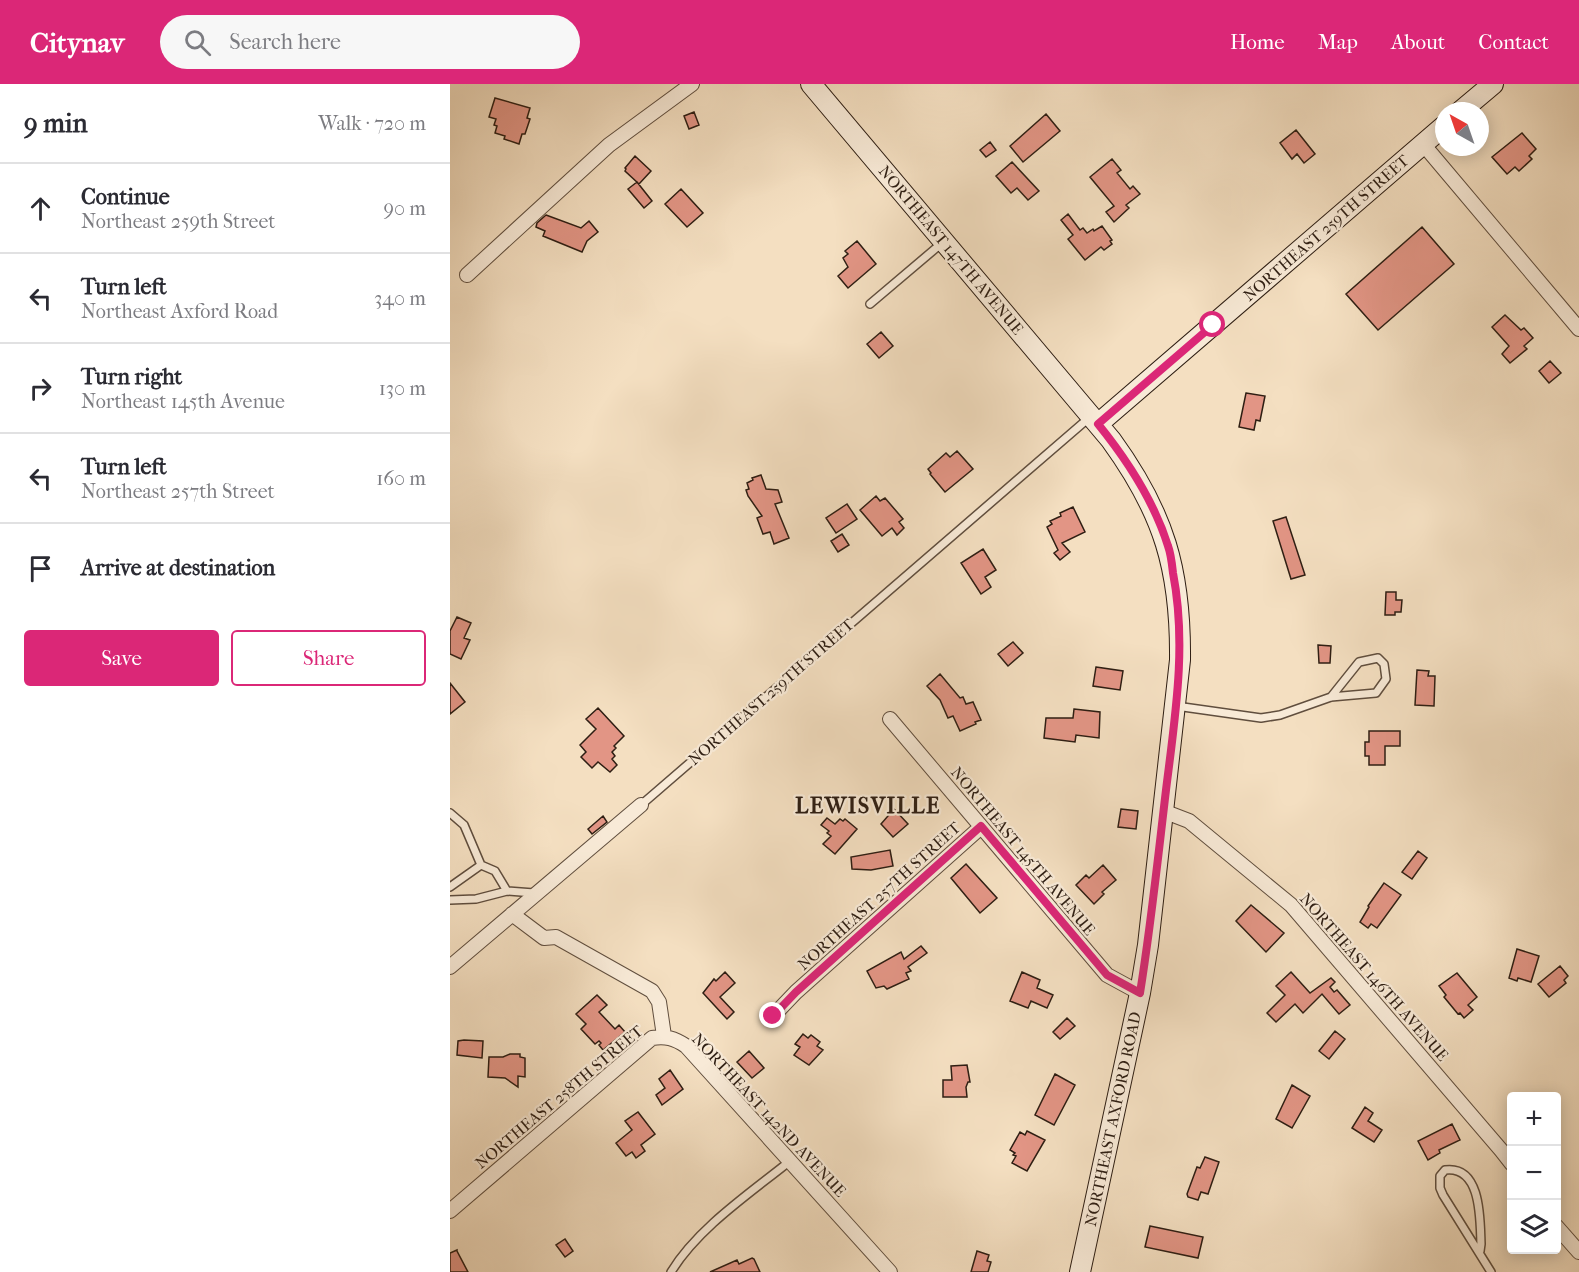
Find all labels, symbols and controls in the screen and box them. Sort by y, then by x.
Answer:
search box [160,15,580,69]
text: Citynav [30,26,124,59]
icon: search [181,26,214,59]
text: Search here [229,29,341,55]
text: Home [1230,30,1285,54]
text: Map [1318,30,1358,54]
text: About [1391,30,1445,54]
text: Contact [1478,30,1549,54]
north arrow [1435,102,1489,156]
text: 9 min [24,108,88,139]
text: Walk · 720 m [318,112,426,135]
street label: NORTHEAST 259TH STREET [1239,151,1413,305]
street label: NORTHEAST 147TH AVENUE [875,162,1027,339]
text: Continue [81,184,170,210]
icon: ahead [24,192,57,225]
text: 90 m [384,197,426,220]
text: Northeast 259th Street [81,210,276,233]
text: Turn left [81,274,167,300]
icon: left [24,282,57,315]
text: 340 m [374,287,426,310]
text: Northeast Axford Road [81,300,278,323]
route start [1199,311,1225,337]
text: Turn right [81,364,182,390]
icon: right [24,372,57,405]
text: 130 m [379,377,426,400]
text: Northeast 145th Avenue [81,390,285,413]
text: Turn left [81,454,167,480]
icon: left [24,462,57,495]
text: 160 m [376,467,426,490]
text: Northeast 257th Street [81,480,275,503]
icon: arrive [24,552,57,585]
text: Arrive at destination [81,555,275,581]
street label: NORTHEAST 259TH STREET [684,615,858,769]
button: Save [24,630,219,686]
button: Share [231,630,426,686]
street label: NORTHEAST 145TH AVENUE [947,763,1099,939]
district label: LEWISVILLE [795,793,941,819]
street label: NORTHEAST 257TH STREET [794,818,964,974]
street label: NORTHEAST 146TH AVENUE [1296,889,1452,1065]
route end [759,1002,785,1028]
street label: NORTHEAST AXFORD ROAD [1081,1010,1145,1228]
street label: NORTHEAST 258TH STREET [471,1021,647,1173]
street label: NORTHEAST 142ND AVENUE [688,1029,850,1201]
map controls [1507,1092,1561,1254]
button: + [1507,1092,1561,1146]
button: − [1507,1146,1561,1200]
button: layers [1507,1200,1561,1254]

